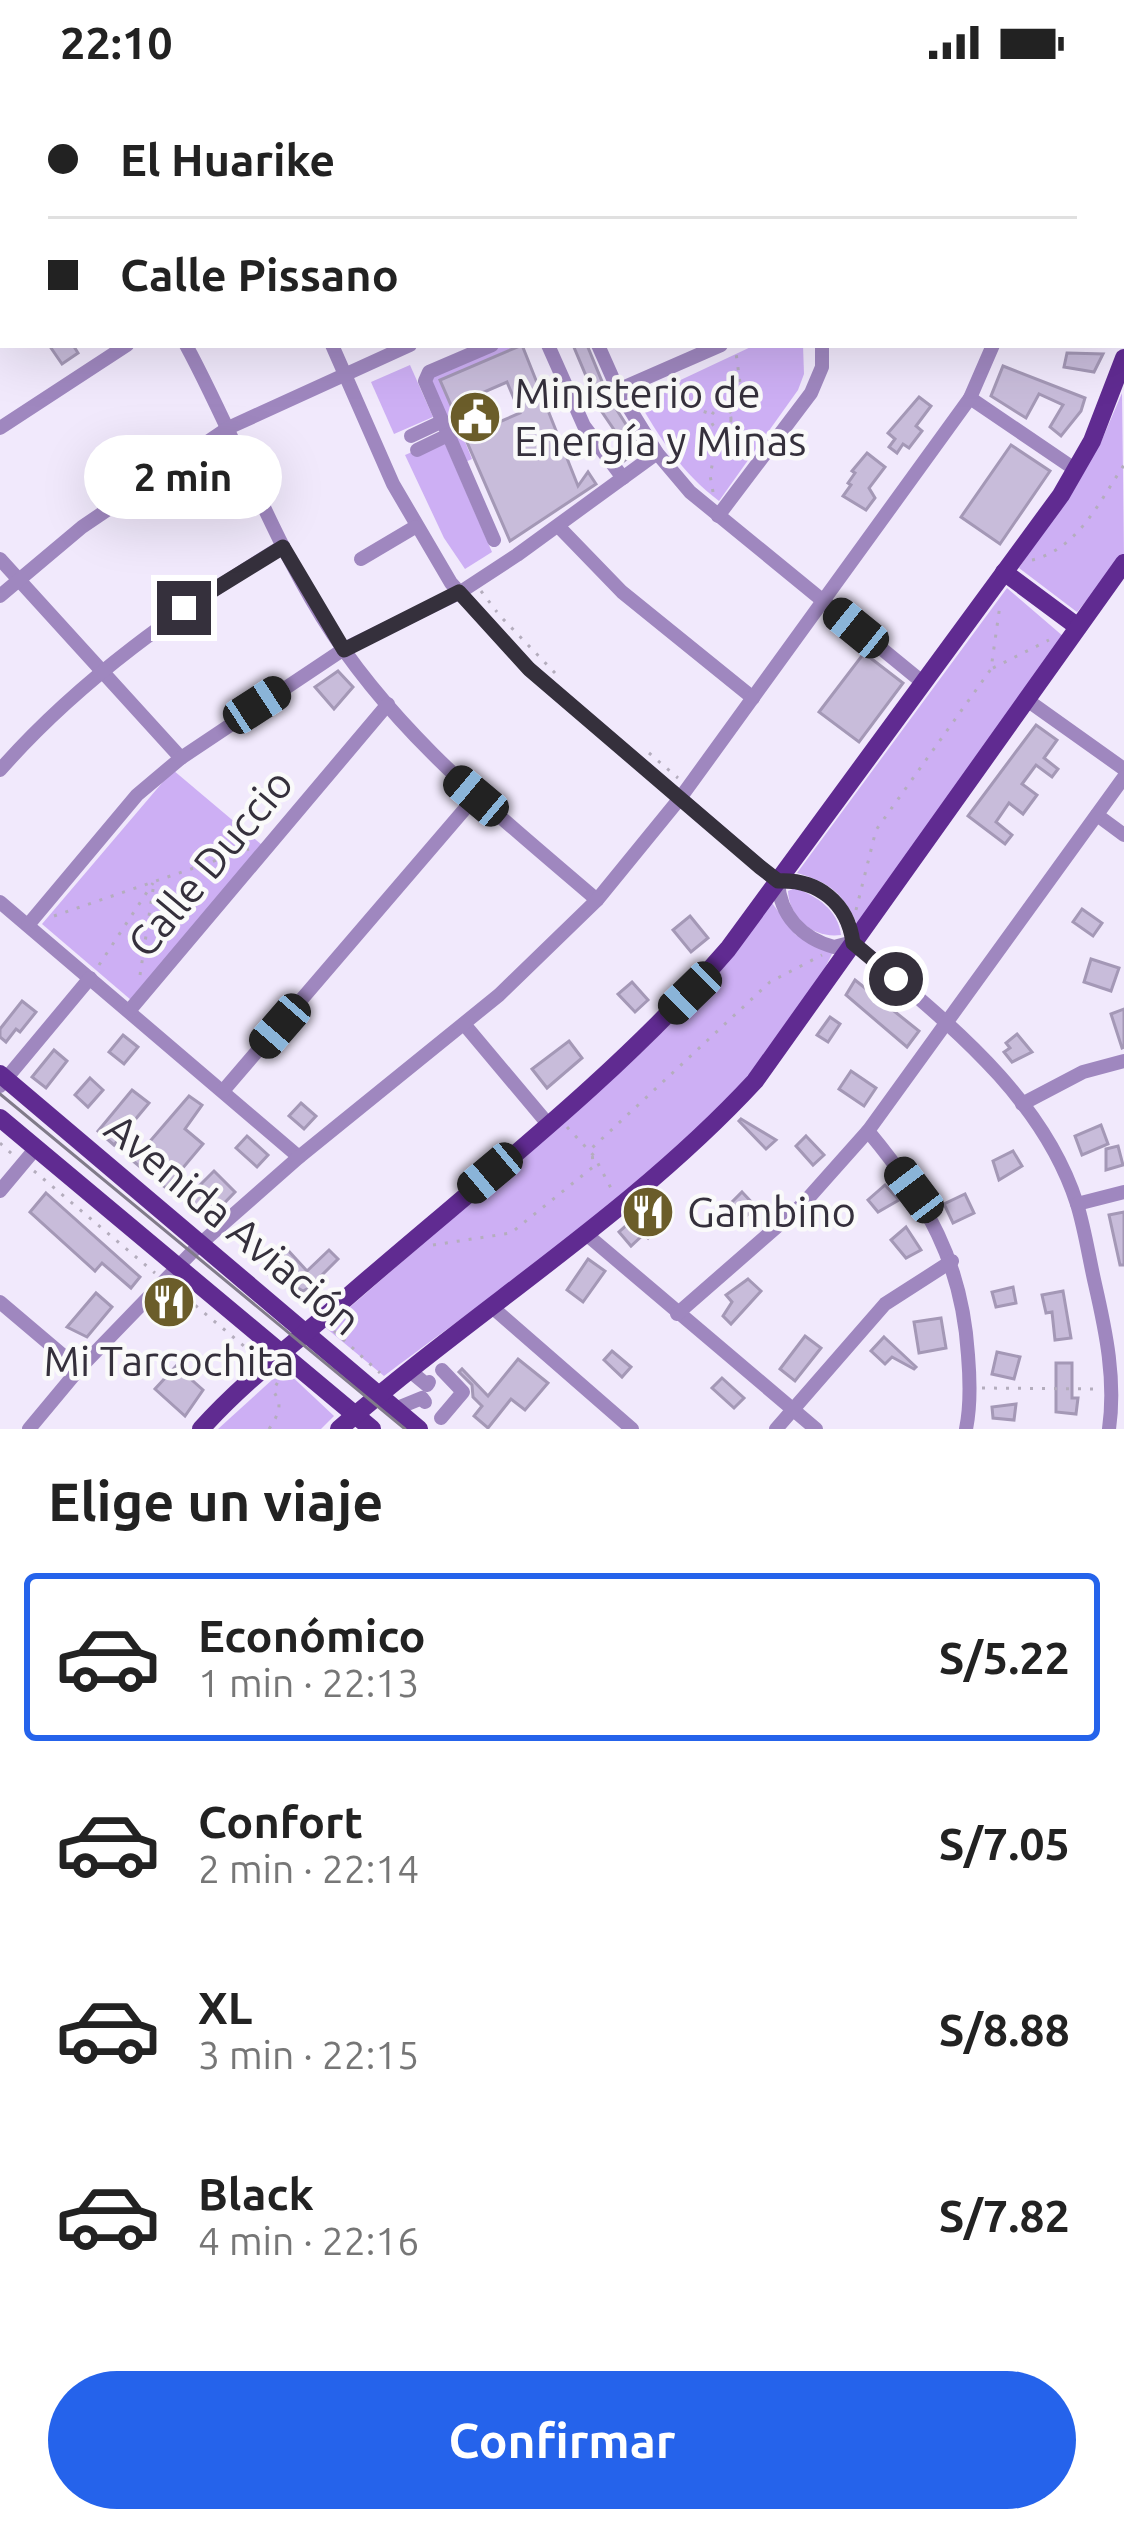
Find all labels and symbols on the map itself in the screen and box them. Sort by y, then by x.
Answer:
place label: Ministerio de Energía y Minas [514,369,807,464]
public building icon: Ministerio de Energía y Minas [447,389,503,445]
callout: 2 min [85,434,283,518]
route end [157,581,211,635]
car [817,591,895,665]
car [217,670,297,740]
car [437,759,515,833]
street label: Calle Duccio [118,760,301,966]
route start [869,952,923,1006]
car [652,955,728,1031]
car [243,987,317,1065]
street label: Avenida Aviación [97,1104,370,1344]
car [451,1136,529,1210]
car [878,1150,950,1230]
restaurant icon: Gambino [620,1184,676,1240]
place label: Gambino [687,1188,856,1235]
restaurant icon: Mi Tarcochita [141,1274,197,1330]
place label: Mi Tarcochita [43,1337,295,1384]

